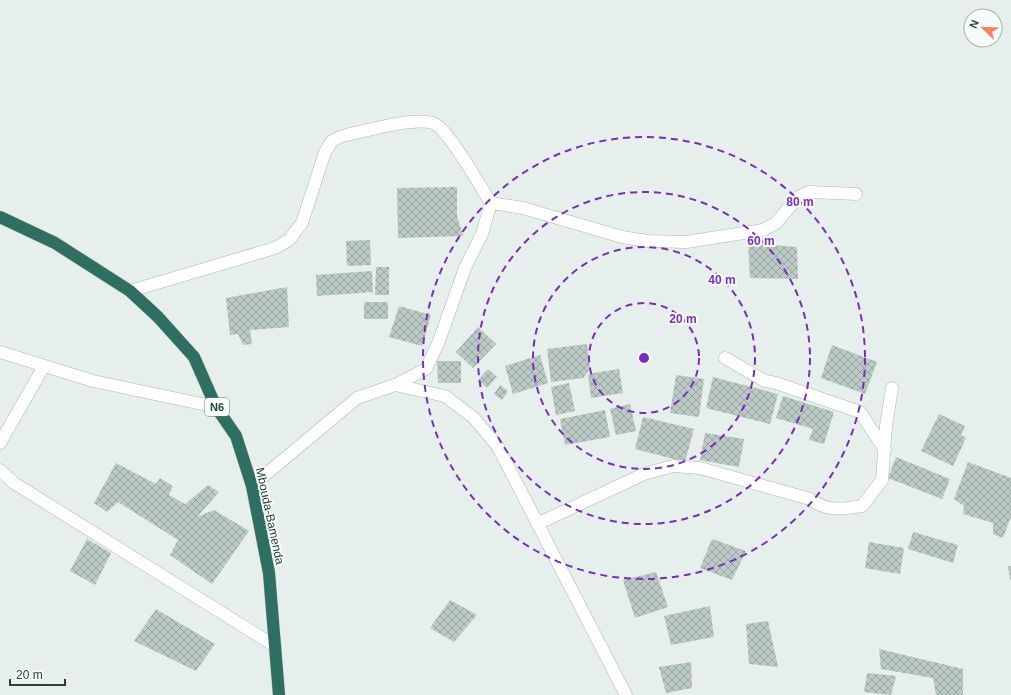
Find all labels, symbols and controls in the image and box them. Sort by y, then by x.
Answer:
north arrow [963,8,1003,48]
text: N [967,18,981,30]
text: 80 m [786,195,814,209]
text: 60 m [747,234,775,248]
text: 40 m [708,273,736,287]
text: 20 m [669,312,697,326]
centre of rings [637,351,651,365]
road number: N6 [205,398,229,416]
street label: Mbouda-Bamenda [253,466,287,566]
scale bar [10,661,65,687]
text: 20 m [16,668,43,682]

